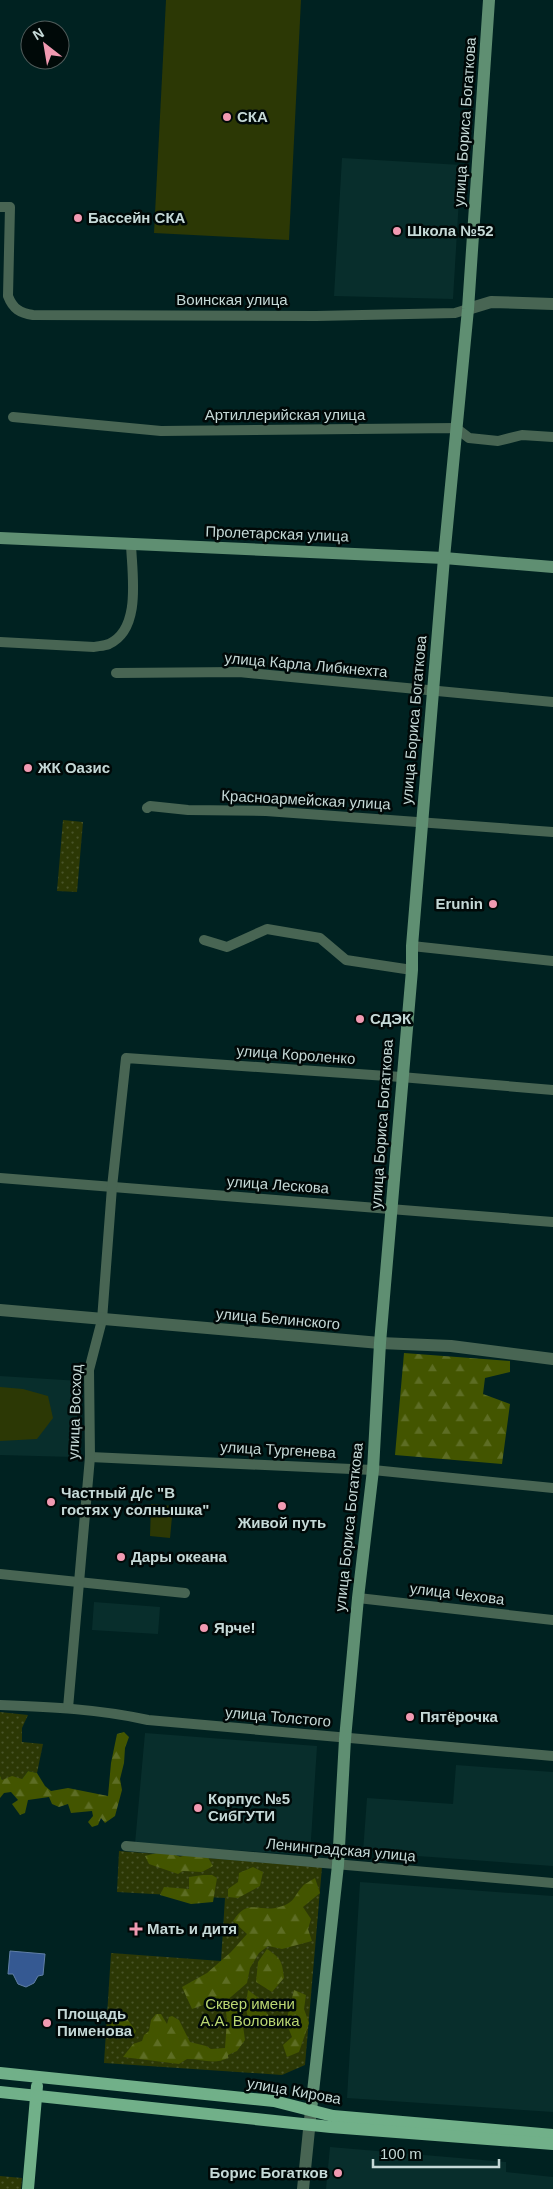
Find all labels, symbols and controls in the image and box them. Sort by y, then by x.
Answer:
north arrow [20,20,70,70]
text: N [30,24,47,43]
street label: улица Бориса Богаткова [450,36,479,207]
place label: СКА [237,108,268,125]
marker: СКА [221,111,233,123]
place label: Бассейн СКА [88,209,186,226]
marker: Бассейн СКА [72,212,84,224]
place label: Школа №52 [407,222,494,239]
marker: Школа №52 [391,225,403,237]
street label: Воинская улица [176,291,288,308]
street label: Артиллерийская улица [205,406,366,423]
street label: Пролетарская улица [205,523,350,545]
street label: улица Бориса Богаткова [398,634,429,805]
street label: улица Карла Либкнехта [224,649,389,680]
place label: ЖК Оазис [37,759,110,776]
marker: ЖК Оазис [22,762,34,774]
street label: Красноармейская улица [221,787,392,812]
place label: Erunin [436,895,483,912]
marker: Erunin [487,898,499,910]
place label: СДЭК [370,1010,412,1027]
marker: СДЭК [354,1013,366,1025]
street label: улица Бориса Богаткова [367,1038,396,1209]
street label: улица Короленко [236,1042,356,1067]
street label: улица Лескова [226,1172,330,1197]
street label: улица Белинского [215,1305,341,1332]
street label: улица Восход [64,1364,85,1460]
street label: улица Тургенева [220,1438,337,1461]
street label: улица Бориса Богаткова [331,1441,366,1612]
place label: Частный д/c "В гостях у солнышка" [61,1484,209,1518]
marker: Частный д/c "В гостях у солнышка" [45,1496,57,1508]
marker: Живой путь [276,1500,288,1512]
place label: Живой путь [237,1514,326,1531]
place label: Дары океана [131,1548,228,1565]
marker: Дары океана [115,1551,127,1563]
street label: улица Чехова [409,1579,506,1608]
place label: Ярче! [214,1619,256,1636]
marker: Ярче! [198,1622,210,1634]
street label: улица Толстого [224,1703,332,1730]
place label: Пятёрочка [420,1708,498,1725]
marker: Пятёрочка [404,1711,416,1723]
place label: Корпус №5 СибГУТИ [208,1790,290,1824]
marker: Корпус №5 СибГУТИ [192,1802,204,1814]
street label: Ленинградская улица [265,1834,417,1865]
place label: Мать и дитя [147,1920,237,1937]
marker: Мать и дитя [129,1922,143,1936]
park label: Cквер имени А.А. Воловика [200,1995,300,2029]
place label: Площадь Пименова [57,2005,133,2039]
marker: Площадь Пименова [41,2017,53,2029]
street label: улица Кирова [246,2074,343,2107]
scale bar [373,2136,499,2168]
text: 100 m [380,2145,422,2162]
place label: Борис Богатков [210,2164,328,2181]
marker: Борис Богатков [332,2167,344,2179]

